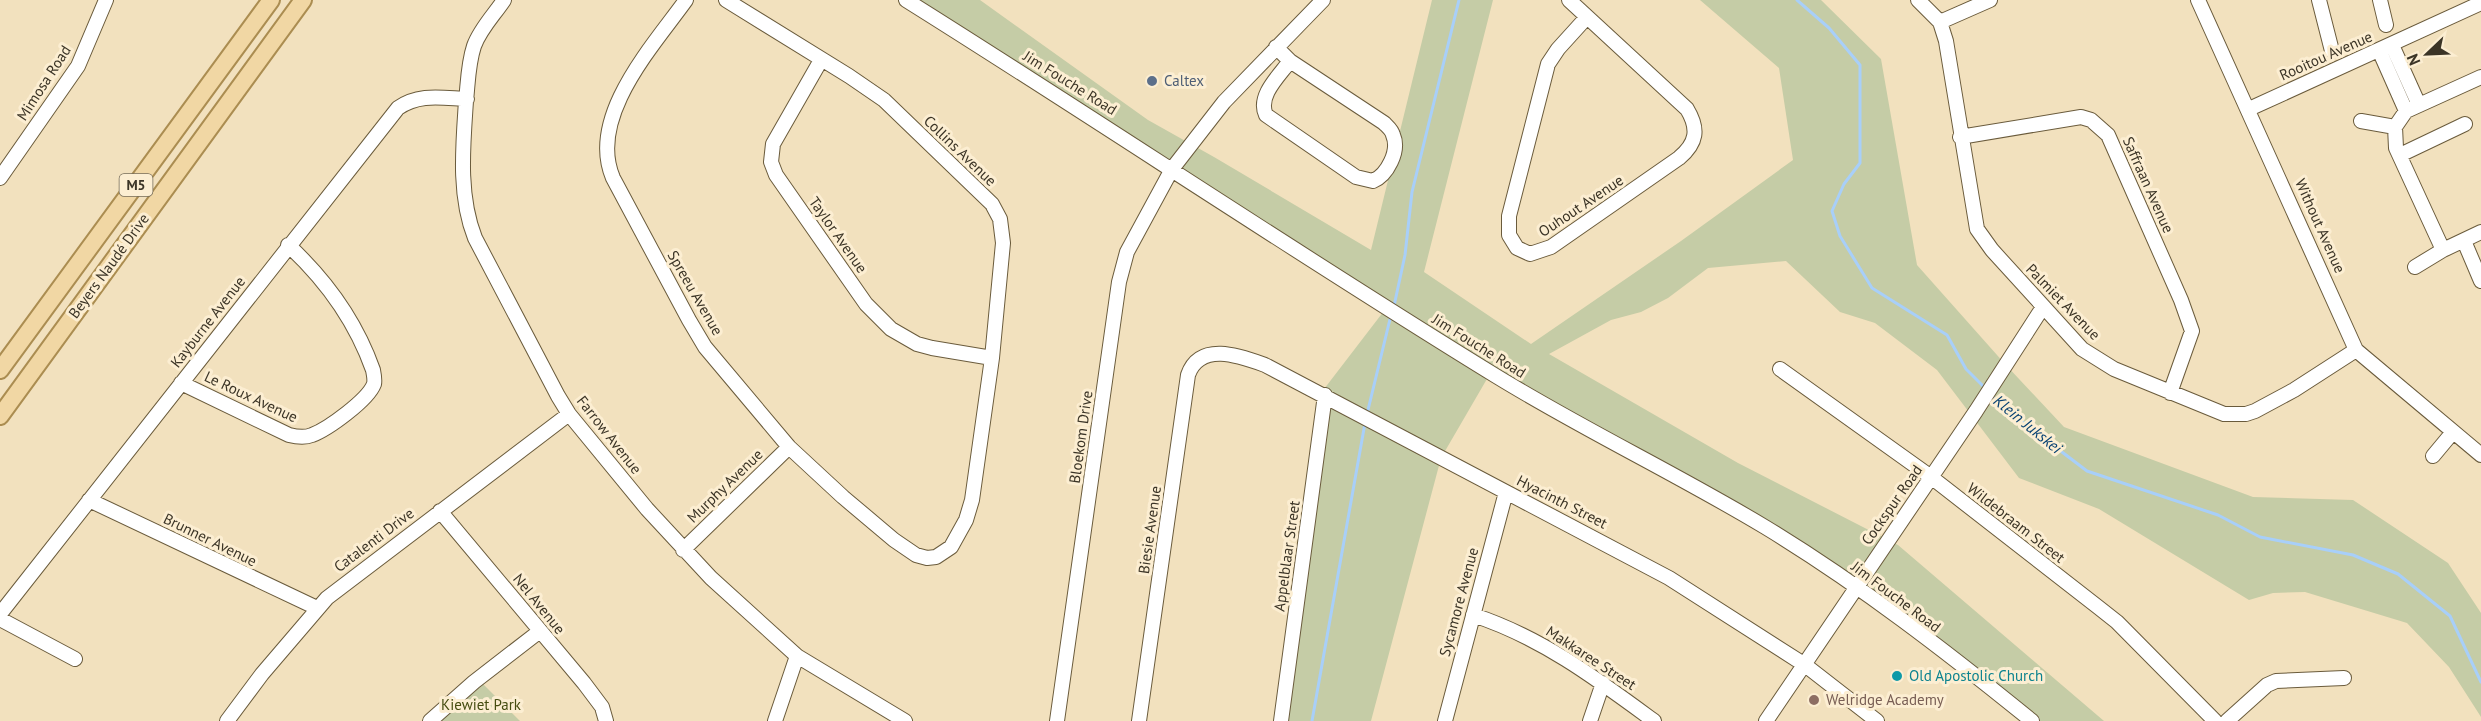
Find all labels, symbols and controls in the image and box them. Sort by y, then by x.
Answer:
north arrow [2397,24,2457,84]
street label: Rooitou Avenue [2276,27,2375,85]
street label: Mimosa Road [12,42,75,124]
street label: Jim Fouche Road [1019,46,1121,119]
text: N [2402,51,2424,69]
place label: Caltex [1164,71,1204,90]
marker: Caltex [1145,74,1159,88]
street label: Collins Avenue [920,111,1001,190]
street label: Saffraan Avenue [2119,134,2178,236]
street label: Ouhout Avenue [1535,170,1627,241]
road number: M5 [120,174,152,196]
street label: Without Avenue [2291,176,2350,276]
street label: Taylor Avenue [805,193,872,277]
street label: Beyers Naudé Drive [64,210,153,322]
street label: Spreeu Avenue [664,247,727,339]
street label: Palmiet Avenue [2022,259,2105,344]
street label: Kayburne Avenue [166,272,249,371]
street label: Jim Fouche Road [1428,309,1530,382]
street label: Le Roux Avenue [202,367,301,426]
street label: Bloekom Drive [1065,389,1096,485]
water label: Klein Jukskei [1990,390,2067,458]
street label: Farrow Avenue [573,392,646,478]
street label: Murphy Avenue [683,445,767,527]
street label: Cockspur Road [1857,461,1926,548]
street label: Hyacinth Street [1514,471,1611,533]
street label: Wildebraam Street [1964,478,2069,567]
street label: Biesie Avenue [1134,485,1165,575]
street label: Appelblaar Street [1269,499,1304,613]
street label: Catalenti Drive [330,503,417,576]
street label: Brunner Avenue [160,509,260,570]
street label: Sycamore Avenue [1435,545,1482,659]
street label: Jim Fouche Road [1847,556,1945,636]
street label: Nel Avenue [509,570,570,638]
street label: Makkaree Street [1543,621,1640,694]
place label: Old Apostolic Church [1909,666,2043,685]
marker: Old Apostolic Church [1890,669,1904,683]
place label: Welridge Academy [1826,690,1944,709]
marker: Welridge Academy [1807,693,1821,707]
park label: Kiewiet Park [441,695,522,714]

